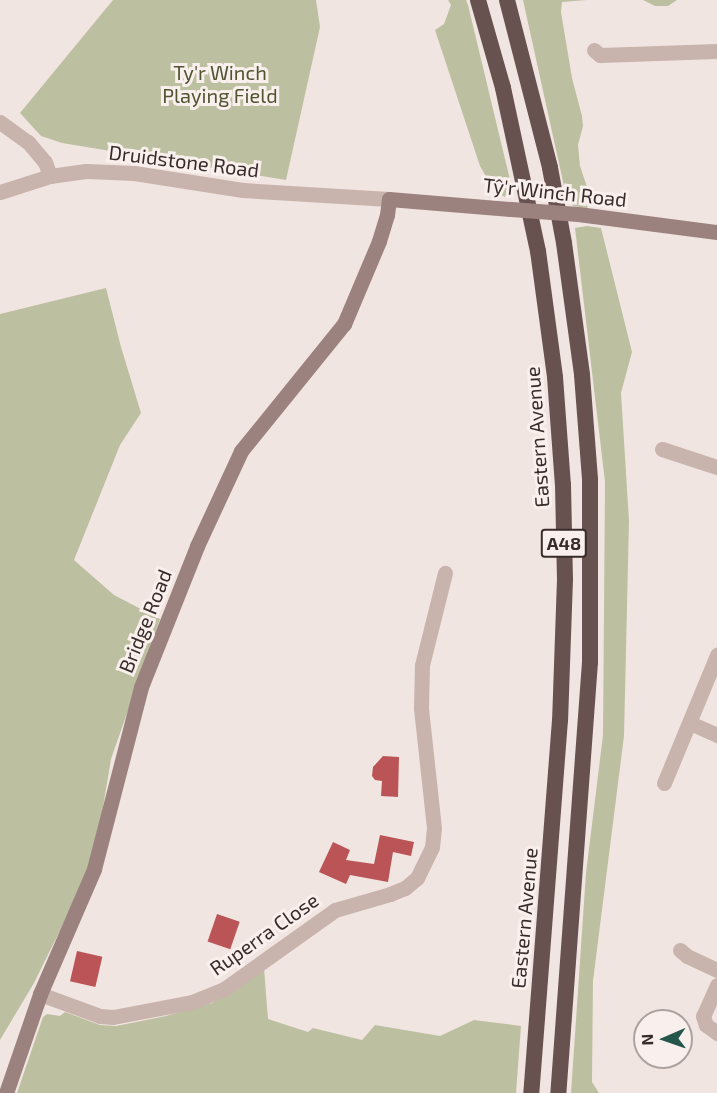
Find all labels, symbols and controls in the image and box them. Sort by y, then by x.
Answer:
park label: Ty'r Winch Playing Field [162,61,278,108]
street label: Druidstone Road [108,140,260,182]
street label: Tŷ'r Winch Road [482,172,628,212]
street label: Eastern Avenue [520,365,554,509]
road number: A48 [540,528,588,558]
street label: Bridge Road [113,566,177,676]
street label: Eastern Avenue [506,846,542,990]
street label: Ruperra Close [205,888,323,980]
north arrow [633,1009,693,1069]
text: N [637,1033,656,1046]

